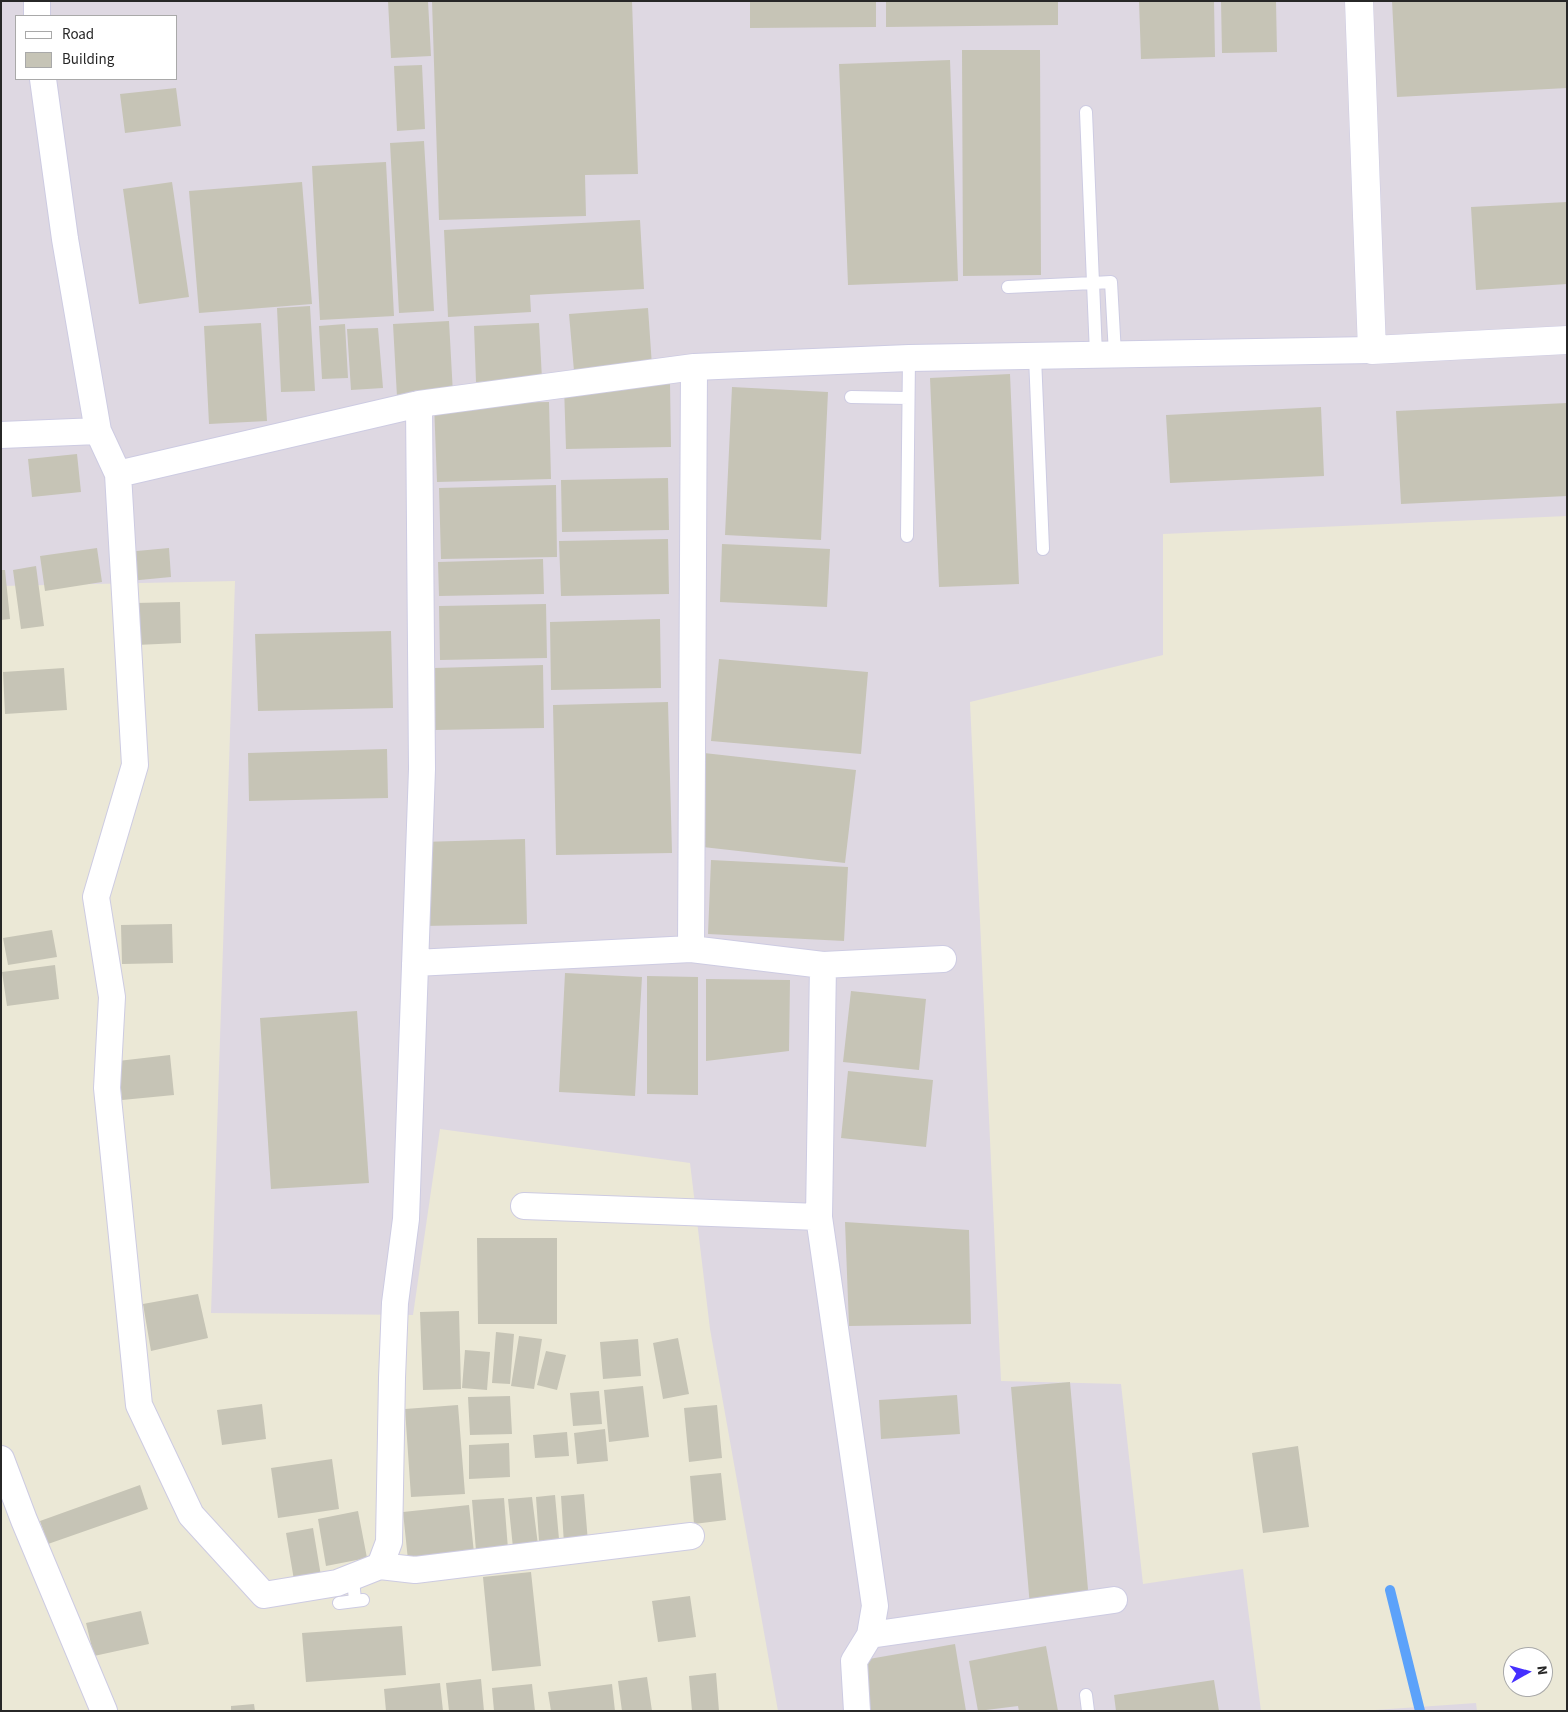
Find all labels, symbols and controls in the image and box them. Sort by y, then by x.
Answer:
legend [15,15,178,80]
text: Road [62,24,94,45]
text: Building [62,49,114,70]
north arrow [1503,1647,1553,1697]
text: N [1531,1664,1552,1676]

